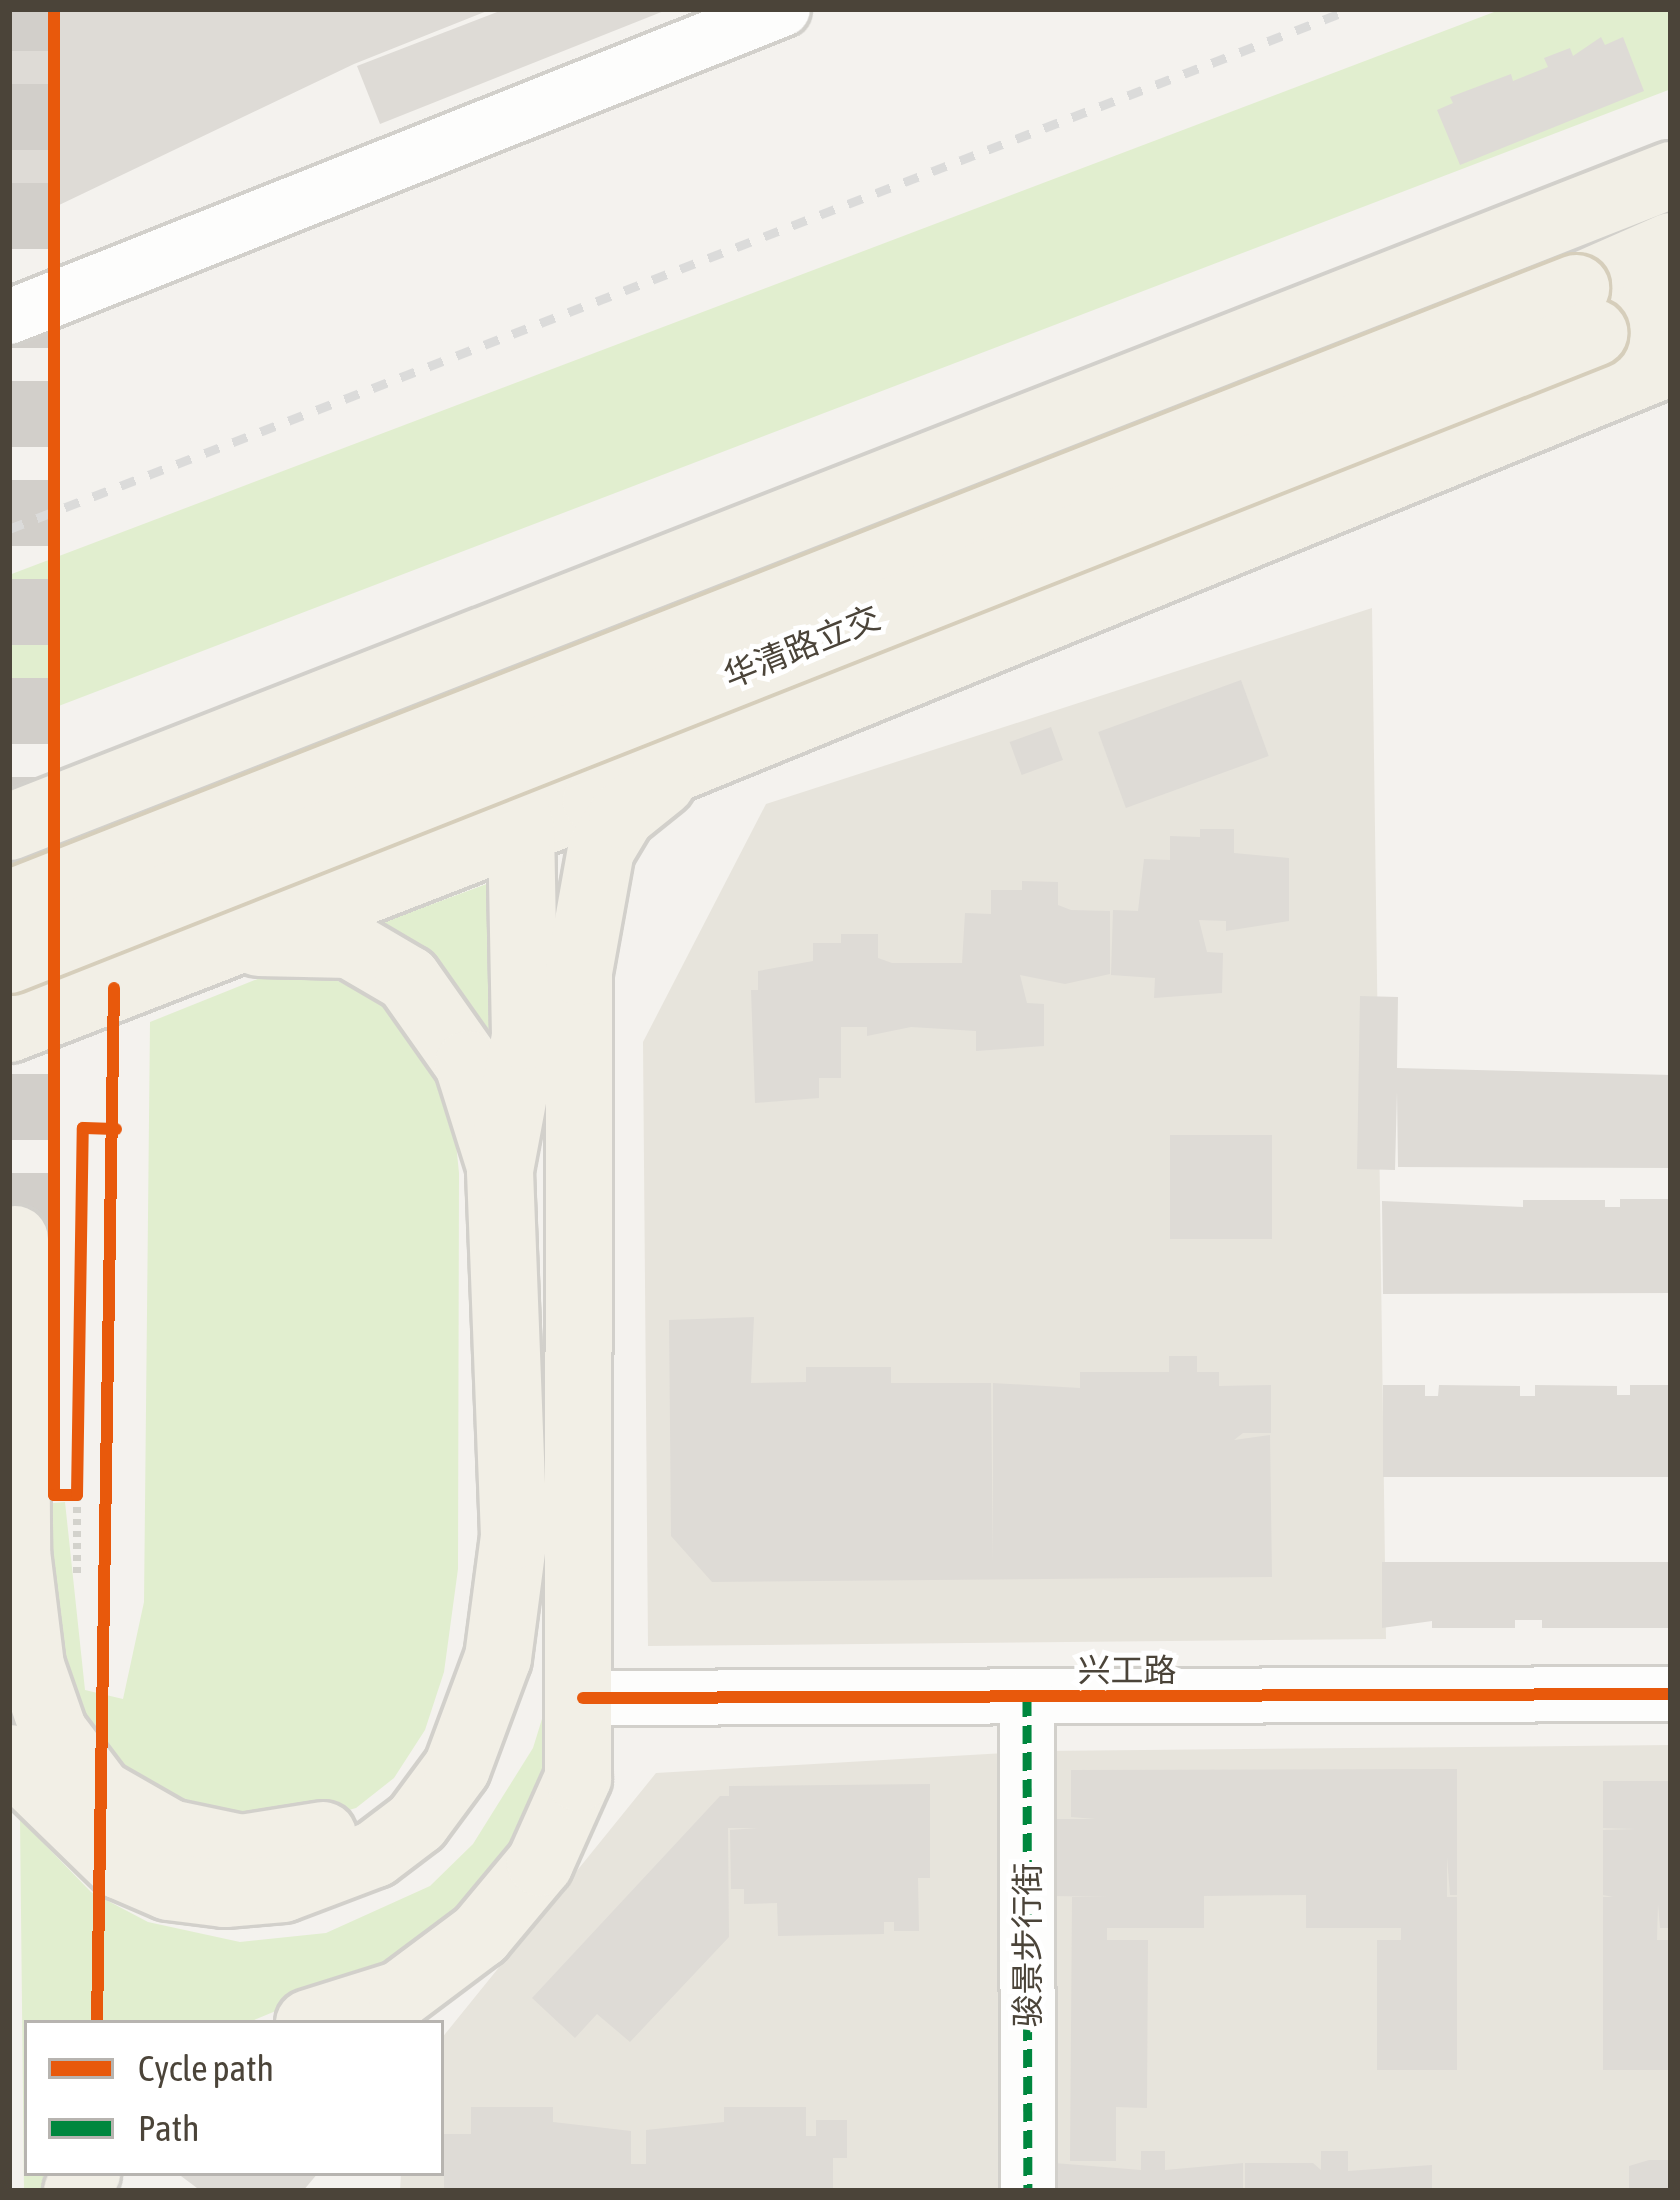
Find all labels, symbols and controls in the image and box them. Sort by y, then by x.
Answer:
street label: 华清路立交 [718,598,886,696]
street label: 兴工路 [1078,1651,1176,1691]
street label: 骏景步行街 [1008,1863,1048,2027]
legend [24,2020,444,2176]
text: Cycle path [138,2047,274,2089]
text: Path [138,2107,200,2149]

